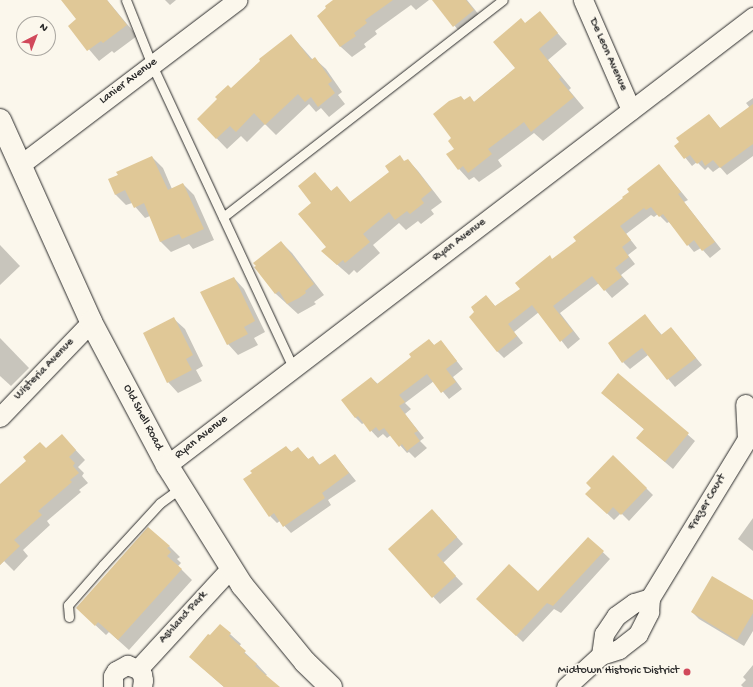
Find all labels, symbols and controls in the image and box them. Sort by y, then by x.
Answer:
north arrow [16,16,56,56]
street label: De Leon Avenue [584,16,630,94]
text: N [37,21,50,35]
street label: Lanier Avenue [97,56,161,108]
street label: Ryan Avenue [430,216,490,266]
street label: Wisteria Avenue [12,336,78,404]
street label: Old Shell Road [119,383,165,453]
street label: Ryan Avenue [173,413,231,463]
street label: Frazer Court [686,472,730,534]
street label: Ashland Park [157,589,211,647]
place label: Midtown Historic District [558,665,679,679]
marker: Midtown Historic District [682,667,692,677]

